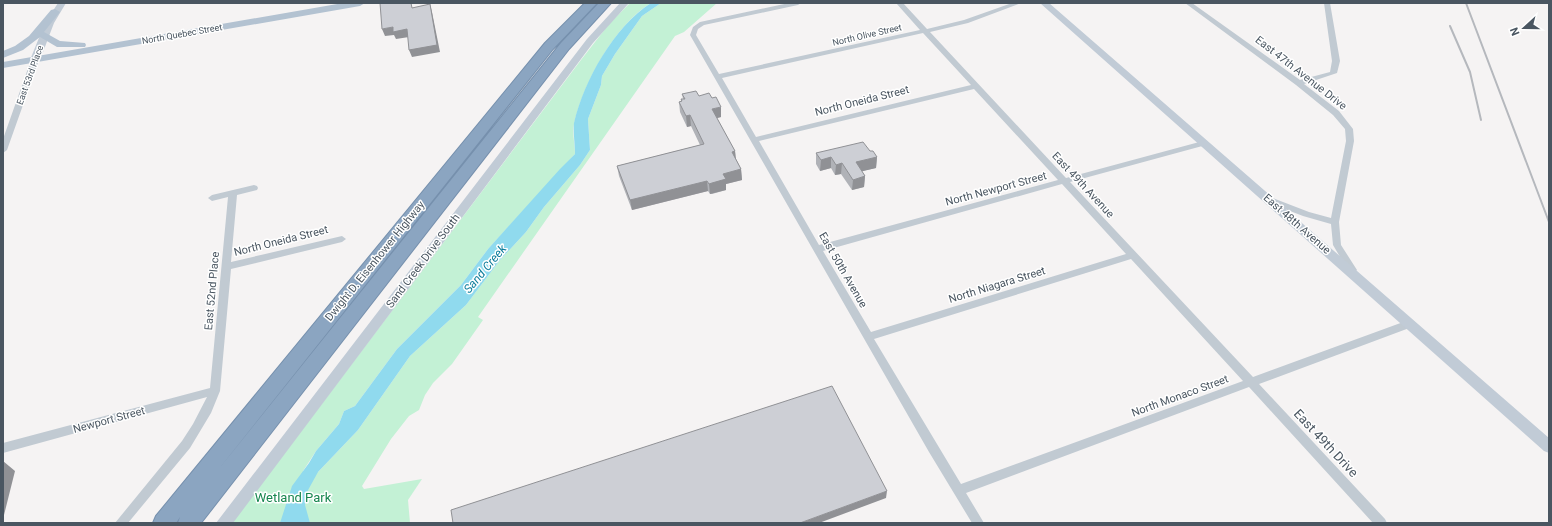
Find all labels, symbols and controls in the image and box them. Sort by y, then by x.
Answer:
north arrow [1504,8,1544,48]
street label: North Quebec Street [141,22,223,46]
street label: North Olive Street [831,22,903,48]
text: N [1508,25,1523,37]
street label: East 47th Avenue Drive [1253,33,1349,113]
street label: East 53rd Place [15,44,45,106]
street label: North Oneida Street [814,83,911,119]
street label: East 49th Avenue [1049,149,1117,221]
street label: North Newport Street [944,169,1048,209]
street label: East 48th Avenue [1261,191,1333,257]
street label: Dwight D. Eisenhower Highway [323,198,428,324]
street label: Sand Creek Drive South [383,211,463,311]
street label: North Oneida Street [233,223,330,259]
street label: East 50th Avenue [816,230,870,310]
water label: Sand Creek [461,241,510,296]
street label: East 52nd Place [202,251,222,331]
street label: North Niagara Street [947,264,1047,306]
street label: North Monaco Street [1130,372,1231,420]
street label: Newport Street [72,404,147,436]
street label: East 49th Drive [1291,406,1361,480]
park label: Wetland Park [255,490,332,505]

